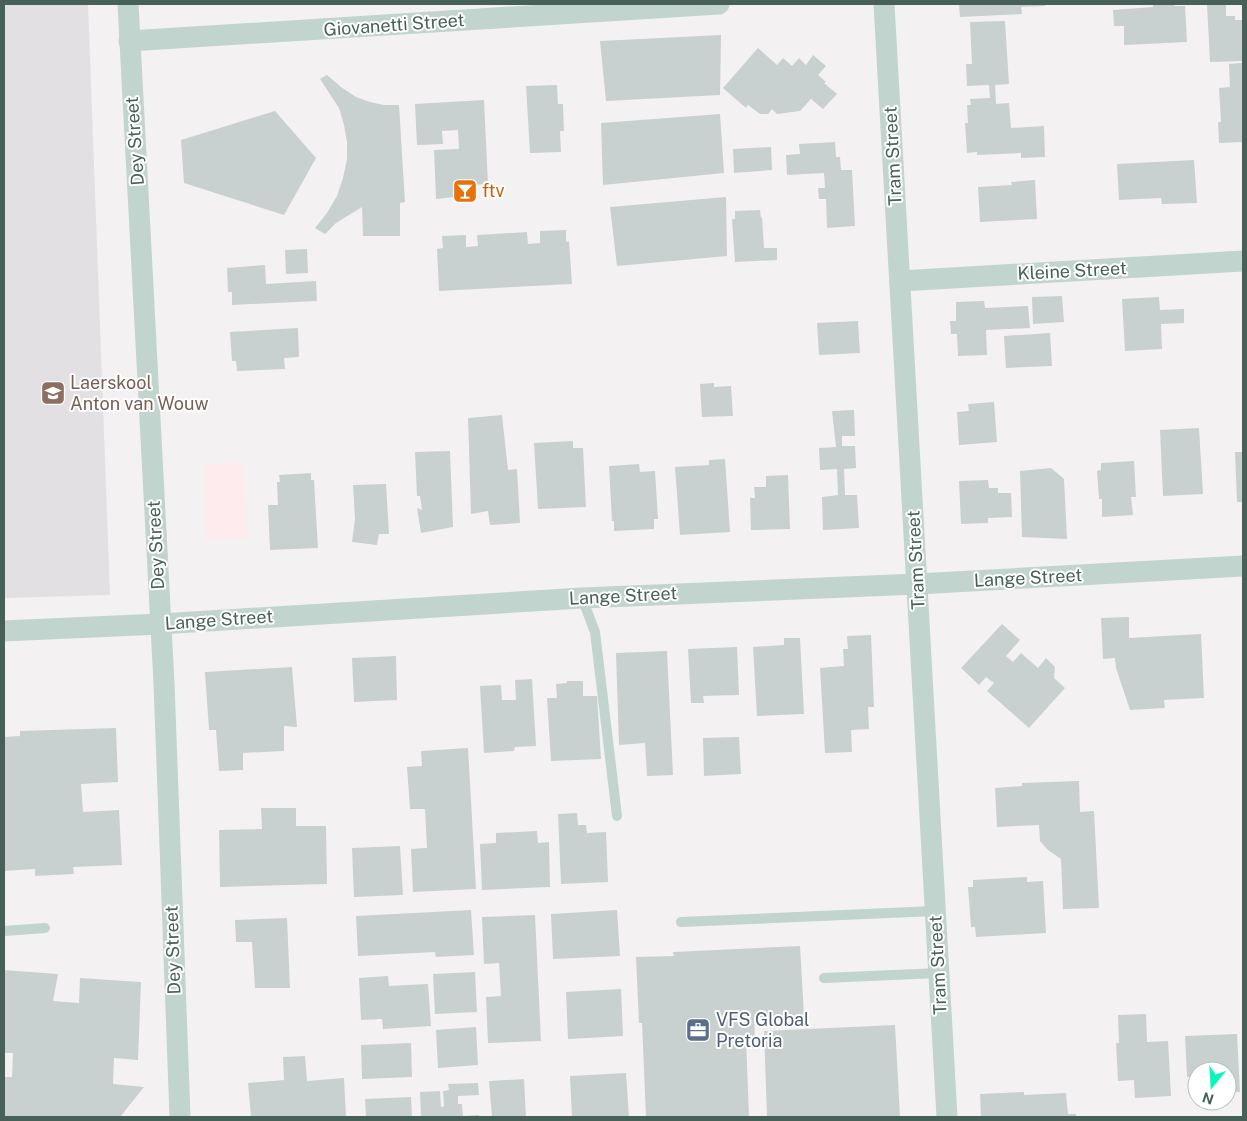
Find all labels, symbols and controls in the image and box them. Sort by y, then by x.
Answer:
street label: Giovanetti Street [323,9,465,40]
street label: Dey Street [121,96,148,186]
street label: Tram Street [879,106,906,206]
bar icon: ftv [452,178,478,204]
place label: ftv [482,180,505,201]
street label: Kleine Street [1017,257,1127,284]
place label: Laerskool Anton van Wouw [70,372,209,414]
school or university icon: Laerskool Anton van Wouw [40,380,66,406]
street label: Dey Street [143,500,168,590]
street label: Tram Street [902,510,929,610]
street label: Lange Street [973,564,1083,591]
street label: Lange Street [568,582,678,609]
street label: Lange Street [164,605,274,634]
street label: Dey Street [160,905,185,995]
street label: Tram Street [924,915,951,1015]
place label: VFS Global Pretoria [716,1009,809,1051]
office icon: VFS Global Pretoria [685,1017,711,1043]
north arrow [1187,1061,1237,1111]
text: N [1200,1089,1216,1108]

